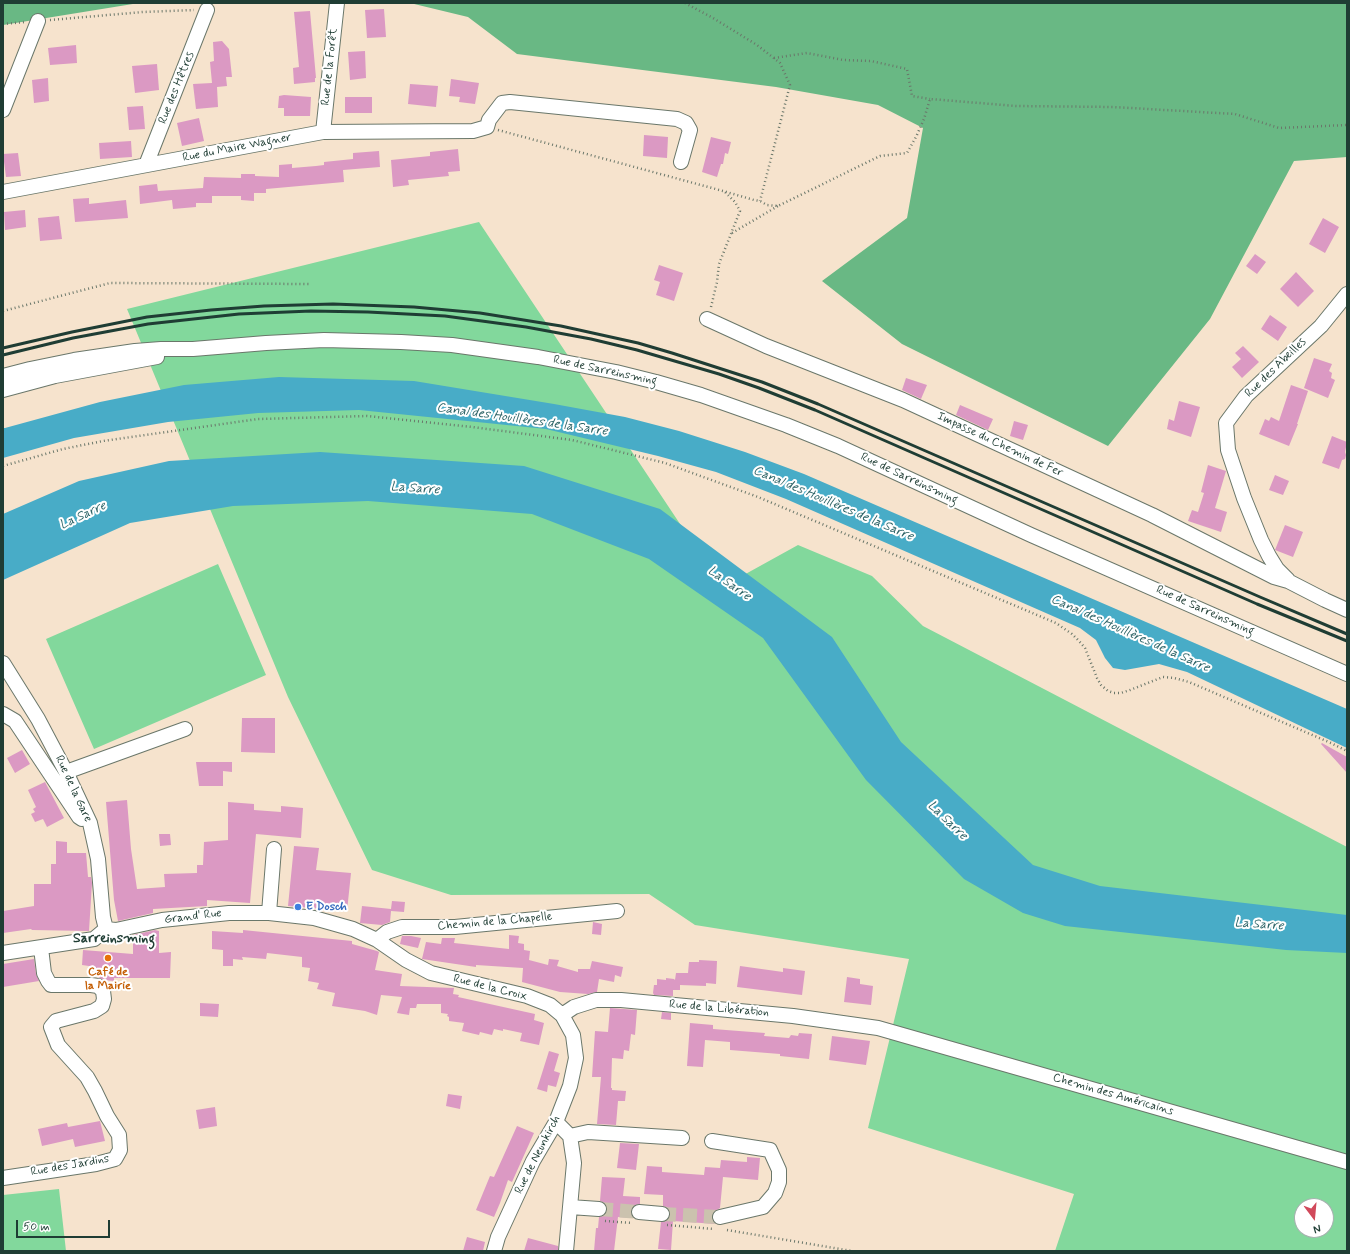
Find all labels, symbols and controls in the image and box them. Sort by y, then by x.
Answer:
street label: Rue de la Forêt [319,28,341,106]
street label: Rue des Hêtres [156,50,198,126]
street label: Rue du Maire Wagner [181,130,293,166]
street label: Rue des Abeilles [1242,335,1310,401]
street label: Rue de Sarreinsming [552,353,658,389]
water label: Canal des Houillères de la Sarre [436,400,608,440]
street label: Impasse du Chemin de Fer [935,409,1065,481]
street label: Rue de Sarreinsming [858,450,960,508]
water label: Canal des Houillères de la Sarre [751,463,915,545]
water label: La Sarre [390,479,440,499]
water label: La Sarre [57,498,109,534]
water label: La Sarre [704,563,754,605]
street label: Rue de Sarreinsming [1154,583,1256,639]
water label: Canal des Houillères de la Sarre [1048,592,1212,676]
street label: Rue de la Gare [51,753,95,825]
water label: La Sarre [924,798,970,844]
place label: E Dosch [306,900,347,914]
marker: E Dosch [293,902,303,912]
street label: Grand' Rue [164,906,222,928]
street label: Chemin de la Chapelle [437,910,553,934]
water label: La Sarre [1234,915,1284,935]
district label: Sarreinsming [73,931,155,947]
marker: Café de la Mairie [103,953,113,963]
place label: Café de la Mairie [85,965,131,993]
street label: Rue de la Croix [451,972,529,1004]
street label: Rue de la Libération [668,997,770,1021]
street label: Chemin des Américains [1051,1071,1175,1119]
street label: Rue de Neunkirch [512,1113,564,1197]
street label: Rue des Jardins [30,1152,110,1180]
north arrow [1294,1198,1334,1238]
scale bar [18,1212,112,1238]
text: 50 m [23,1219,50,1235]
text: N [1312,1221,1322,1236]

